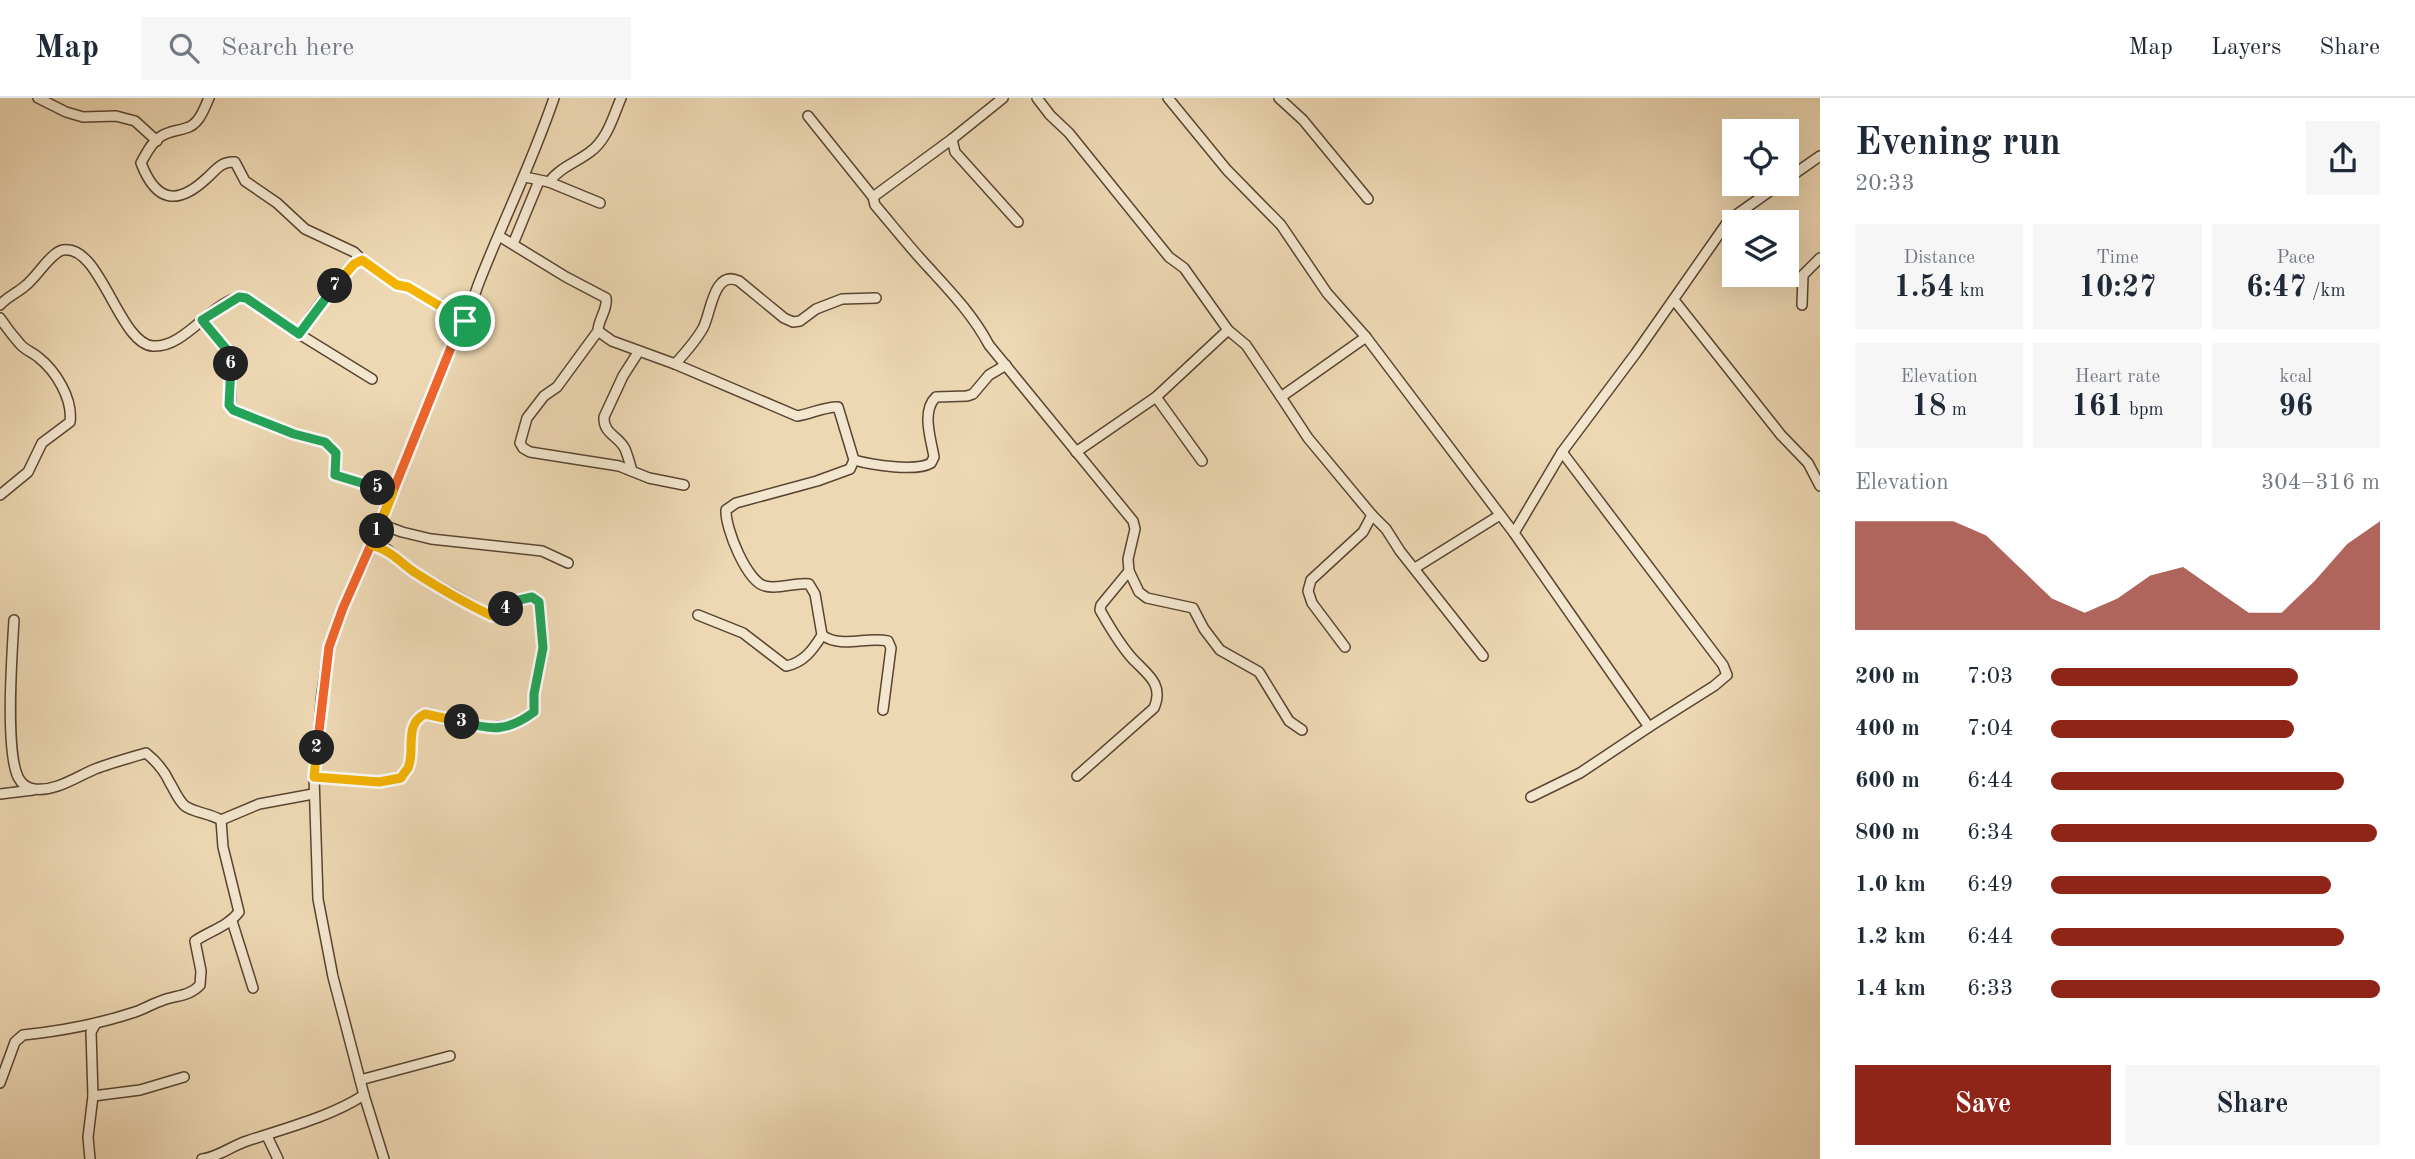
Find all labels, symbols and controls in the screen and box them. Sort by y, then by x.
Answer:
search box [141,17,631,80]
icon: search [165,29,203,67]
text: Map [35,32,99,65]
text: Search here [221,35,354,61]
text: Map [2129,36,2173,60]
text: Layers [2211,36,2281,60]
text: Share [2319,36,2380,60]
map controls [1722,119,1799,287]
button: locate [1722,119,1799,196]
button: share [2306,121,2380,195]
text: Evening run [1855,125,2061,163]
text: 20:33 [1855,172,1915,195]
button: layers [1722,210,1799,287]
text: Distance [1903,249,1975,268]
text: Time [2096,249,2139,268]
text: Pace [2277,249,2315,268]
pin: 7 [318,268,352,304]
text: 1.54 [1894,273,1954,303]
text: 10:27 [2078,273,2156,303]
text: 6:47 [2246,273,2307,303]
text: 7 [329,276,340,295]
text: km [1954,282,1985,301]
text: /km [2307,282,2346,301]
pin [435,291,495,351]
icon: arrive [446,302,484,340]
pin: 6 [214,346,248,382]
text: 6 [225,354,236,373]
text: Elevation [1901,368,1978,387]
text: Heart rate [2075,368,2160,387]
text: kcal [2279,368,2312,387]
text: 18 [1912,392,1946,422]
text: 161 [2071,392,2124,422]
text: 96 [2278,392,2313,422]
text: m [1946,401,1967,420]
text: bpm [2124,401,2164,420]
pin: 5 [360,470,396,506]
text: Elevation [1855,471,1949,494]
text: 304–316 m [2261,471,2380,494]
text: 5 [372,478,383,497]
pin: 1 [360,514,394,548]
text: 1 [371,521,382,540]
pin: 4 [489,592,524,626]
text: 4 [500,599,511,618]
text: 200 m [1855,665,1920,688]
text: 7:03 [1967,665,2013,688]
pin: 3 [444,704,480,740]
text: 3 [456,712,467,731]
text: 400 m [1855,717,1920,740]
text: 7:04 [1967,717,2013,740]
pin: 2 [300,730,334,766]
text: 2 [311,738,322,757]
text: 600 m [1855,769,1920,792]
text: 6:44 [1967,769,2013,792]
text: 800 m [1855,821,1920,844]
text: 6:34 [1967,821,2013,844]
text: 1.0 km [1855,873,1926,896]
text: 6:49 [1967,873,2013,896]
text: 1.2 km [1855,925,1926,948]
text: 6:44 [1967,925,2013,948]
text: 1.4 km [1855,977,1926,1000]
text: 6:33 [1967,977,2013,1000]
button: Save [1855,1065,2111,1145]
button: Share [2125,1065,2380,1145]

